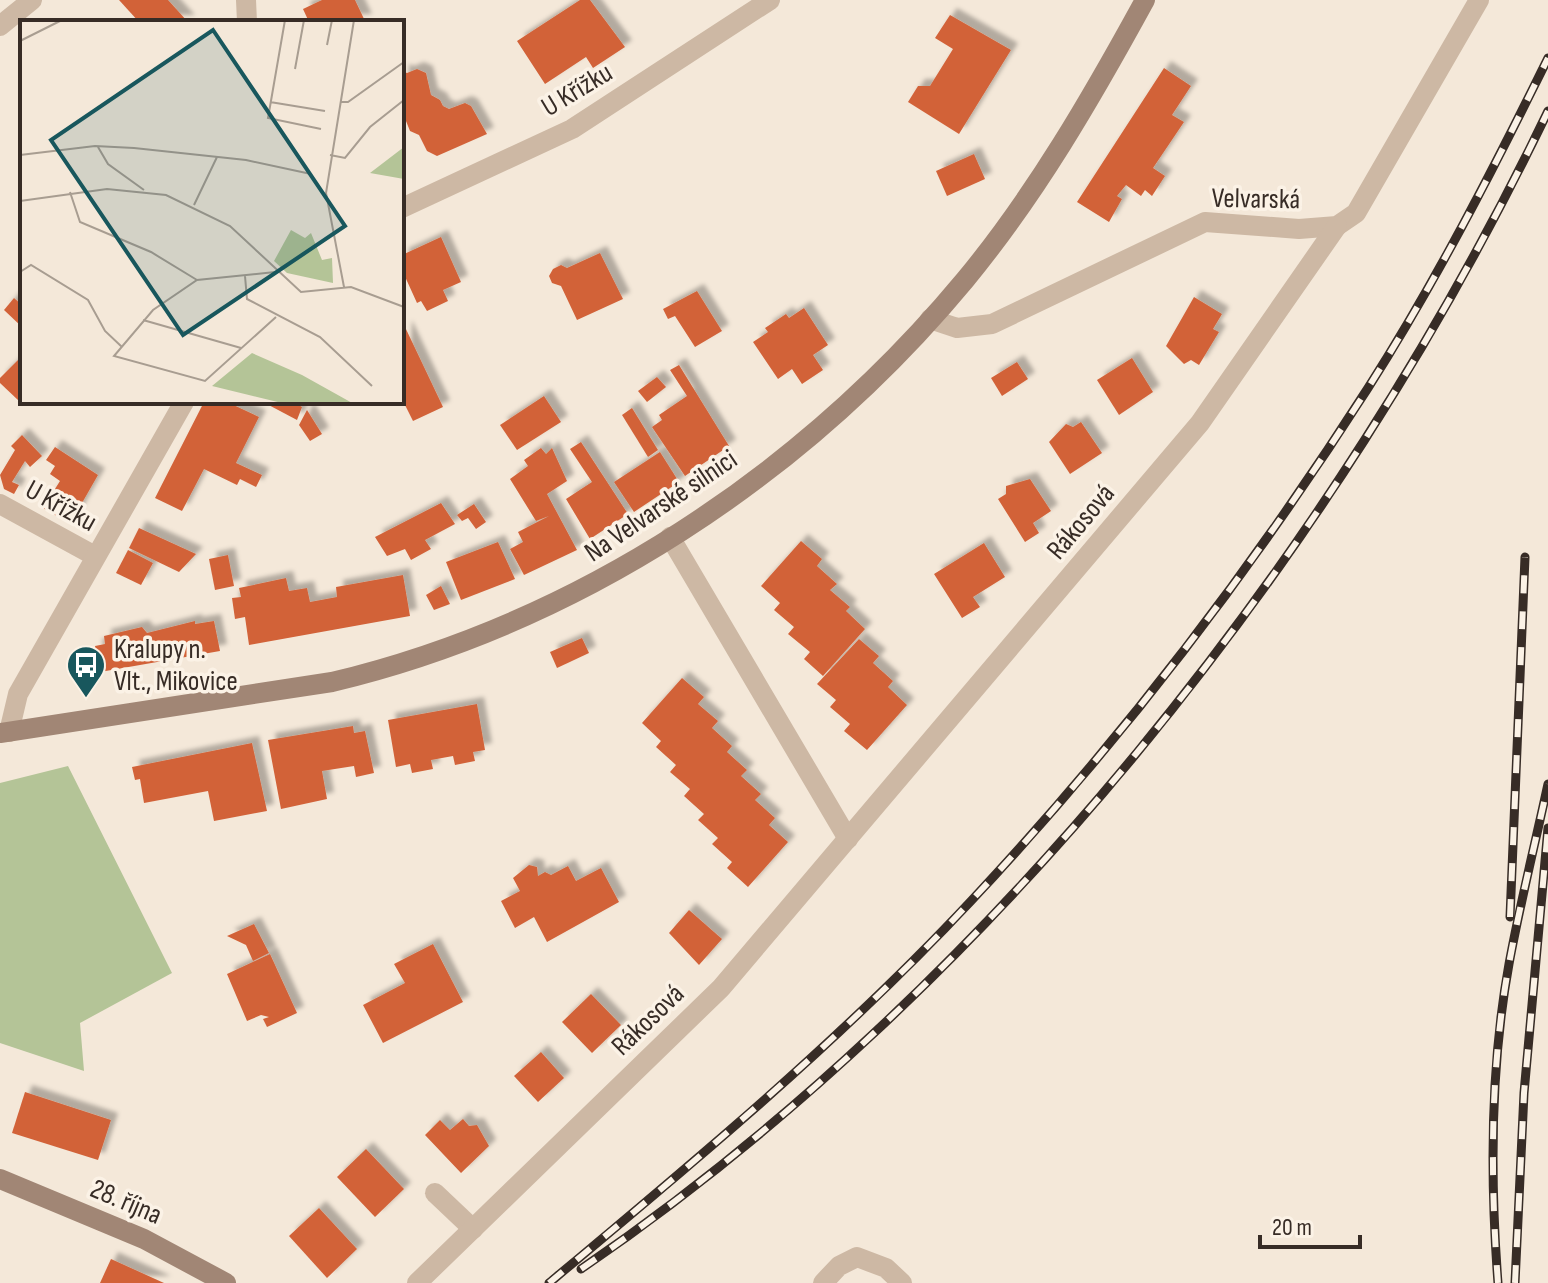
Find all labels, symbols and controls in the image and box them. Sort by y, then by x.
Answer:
inset map [20,20,404,404]
street label: U Křížku [536,56,618,124]
street label: Velvarská [1211,182,1301,216]
street label: Na Velvarské silnici [579,443,743,569]
street label: U Křížku [20,473,102,539]
street label: Rákosová [1040,478,1122,566]
place label: Kralupy n. Vlt., Mikovice [114,633,238,698]
bus stop icon: Kralupy n. Vlt., Mikovice [65,644,107,699]
street label: Rákosová [605,978,691,1062]
street label: 28. října [85,1172,167,1232]
scale bar [1260,1199,1360,1249]
text: 20 m [1272,1213,1312,1242]

